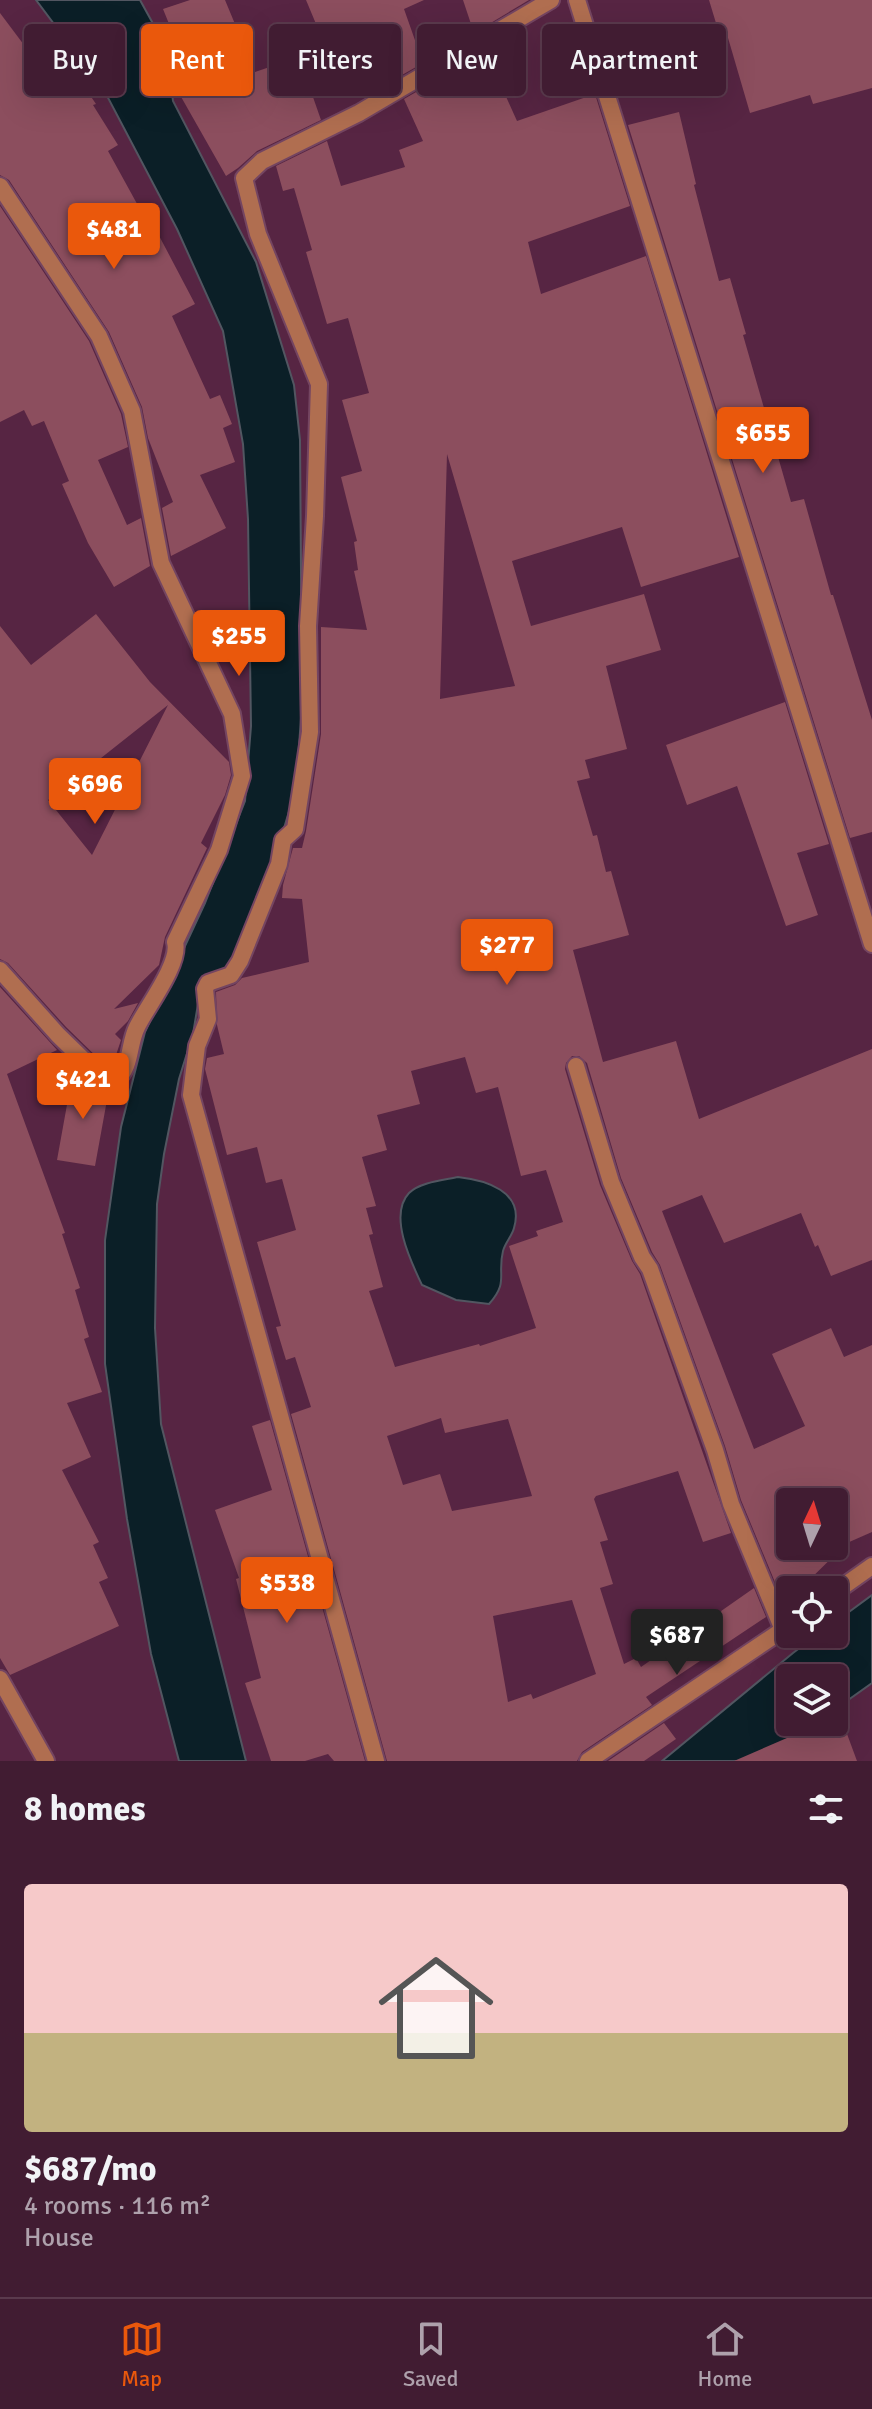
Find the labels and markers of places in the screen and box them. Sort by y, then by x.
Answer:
pin: $481 [67,203,161,271]
pin: $655 [716,407,810,475]
pin: $255 [192,610,286,678]
pin: $696 [48,758,142,826]
pin: $277 [460,919,554,987]
pin: $421 [36,1053,130,1121]
pin: $538 [240,1557,334,1625]
pin: $687 [630,1609,724,1677]

